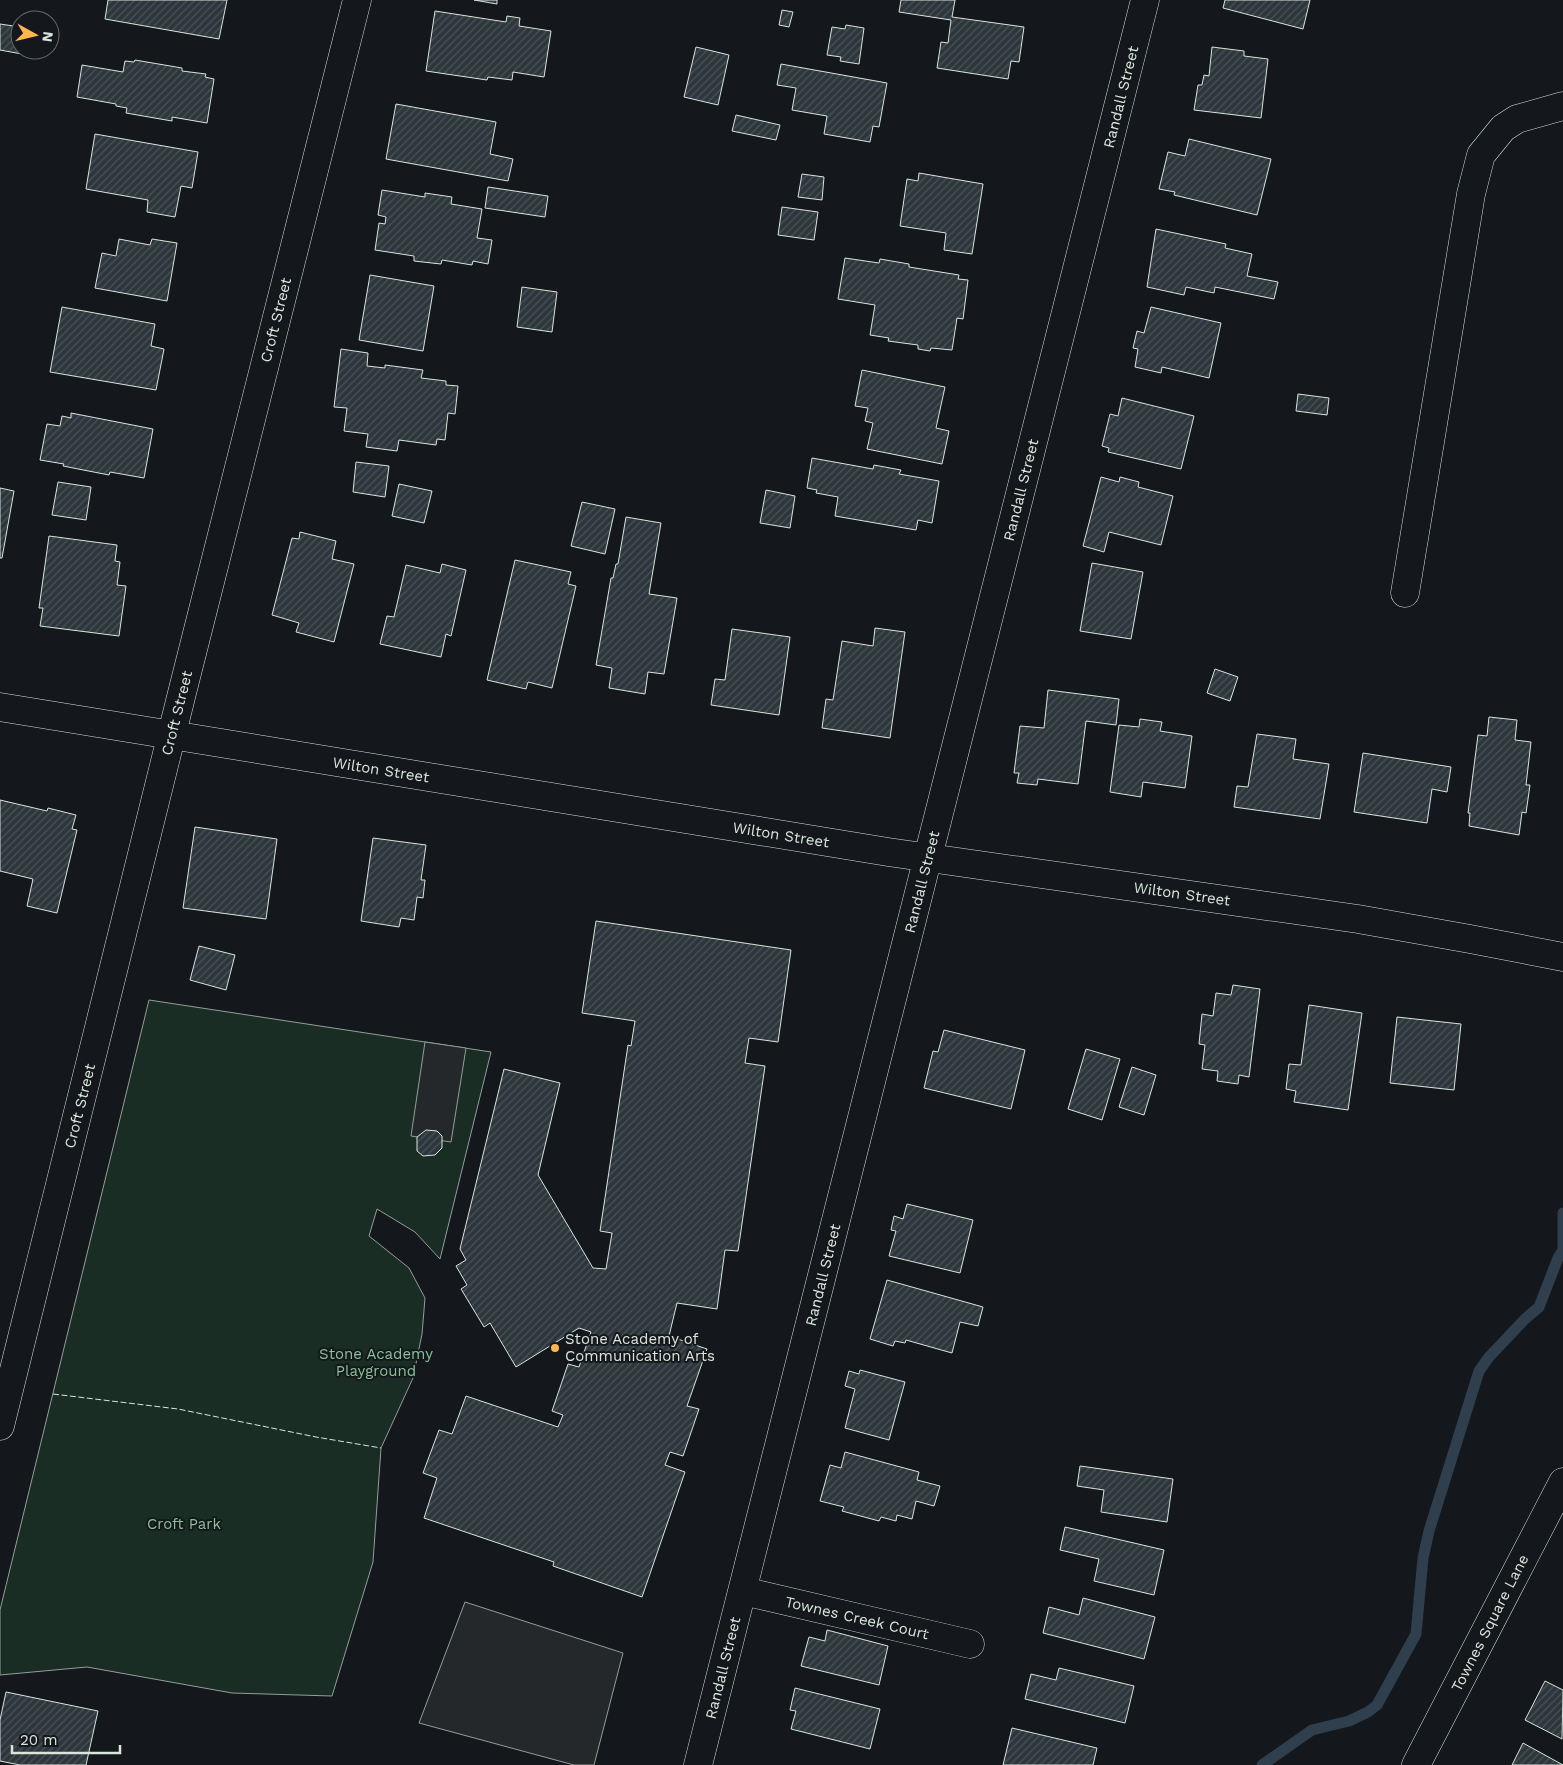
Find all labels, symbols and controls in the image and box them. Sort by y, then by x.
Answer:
north arrow [10,10,60,60]
text: N [39,31,57,43]
street label: Randall Street [1100,43,1143,150]
street label: Croft Street [257,275,295,364]
street label: Randall Street [1000,436,1043,543]
street label: Croft Street [158,668,196,757]
street label: Wilton Street [331,753,431,787]
street label: Wilton Street [731,818,831,852]
street label: Randall Street [901,828,944,935]
street label: Wilton Street [1132,878,1232,910]
street label: Croft Street [61,1061,99,1150]
street label: Randall Street [802,1221,845,1328]
place label: Stone Academy of Communication Arts [565,1330,715,1365]
marker: Stone Academy of Communication Arts [549,1342,561,1354]
park label: Stone Academy Playground [319,1345,433,1380]
park label: Croft Park [147,1515,221,1533]
street label: Townes Square Lane [1448,1551,1532,1695]
street label: Townes Creek Court [783,1593,931,1643]
street label: Randall Street [702,1614,745,1721]
scale bar [12,1722,120,1754]
text: 20 m [20,1731,58,1749]

